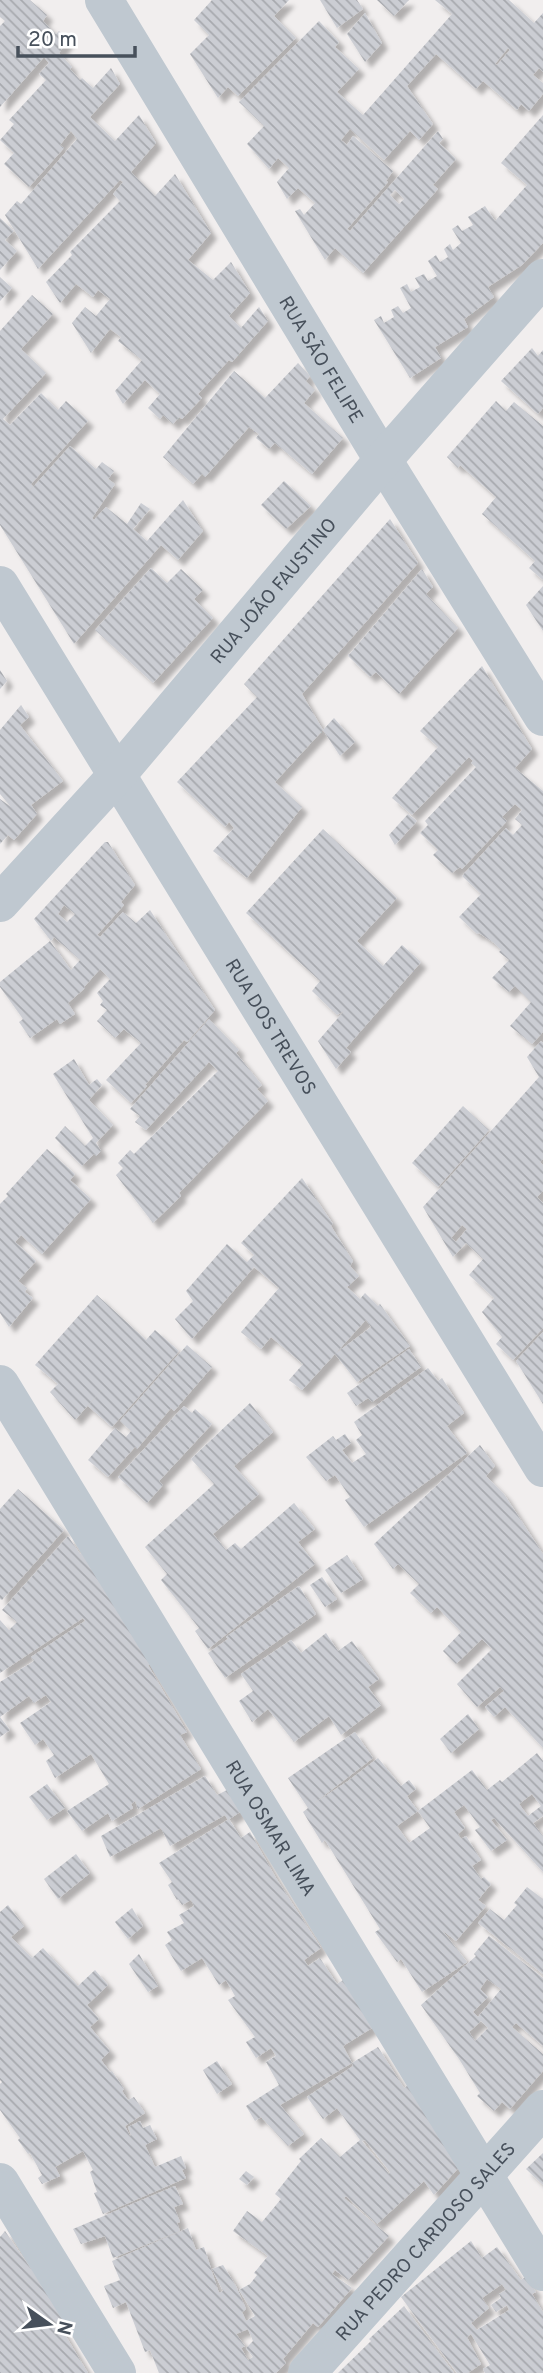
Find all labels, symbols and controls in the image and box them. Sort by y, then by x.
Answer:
scale bar [18,14,135,58]
text: 20 m [28,27,77,54]
street label: RUA SÃO FELIPE [272,292,368,428]
street label: RUA JOÃO FAUSTINO [206,514,343,670]
street label: RUA DOS TREVOS [219,955,321,1100]
street label: RUA OSMAR LIMA [219,1756,320,1901]
street label: RUA PEDRO CARDOSO SALES [331,2138,522,2347]
north arrow [14,2289,84,2359]
text: N [50,2318,77,2337]

